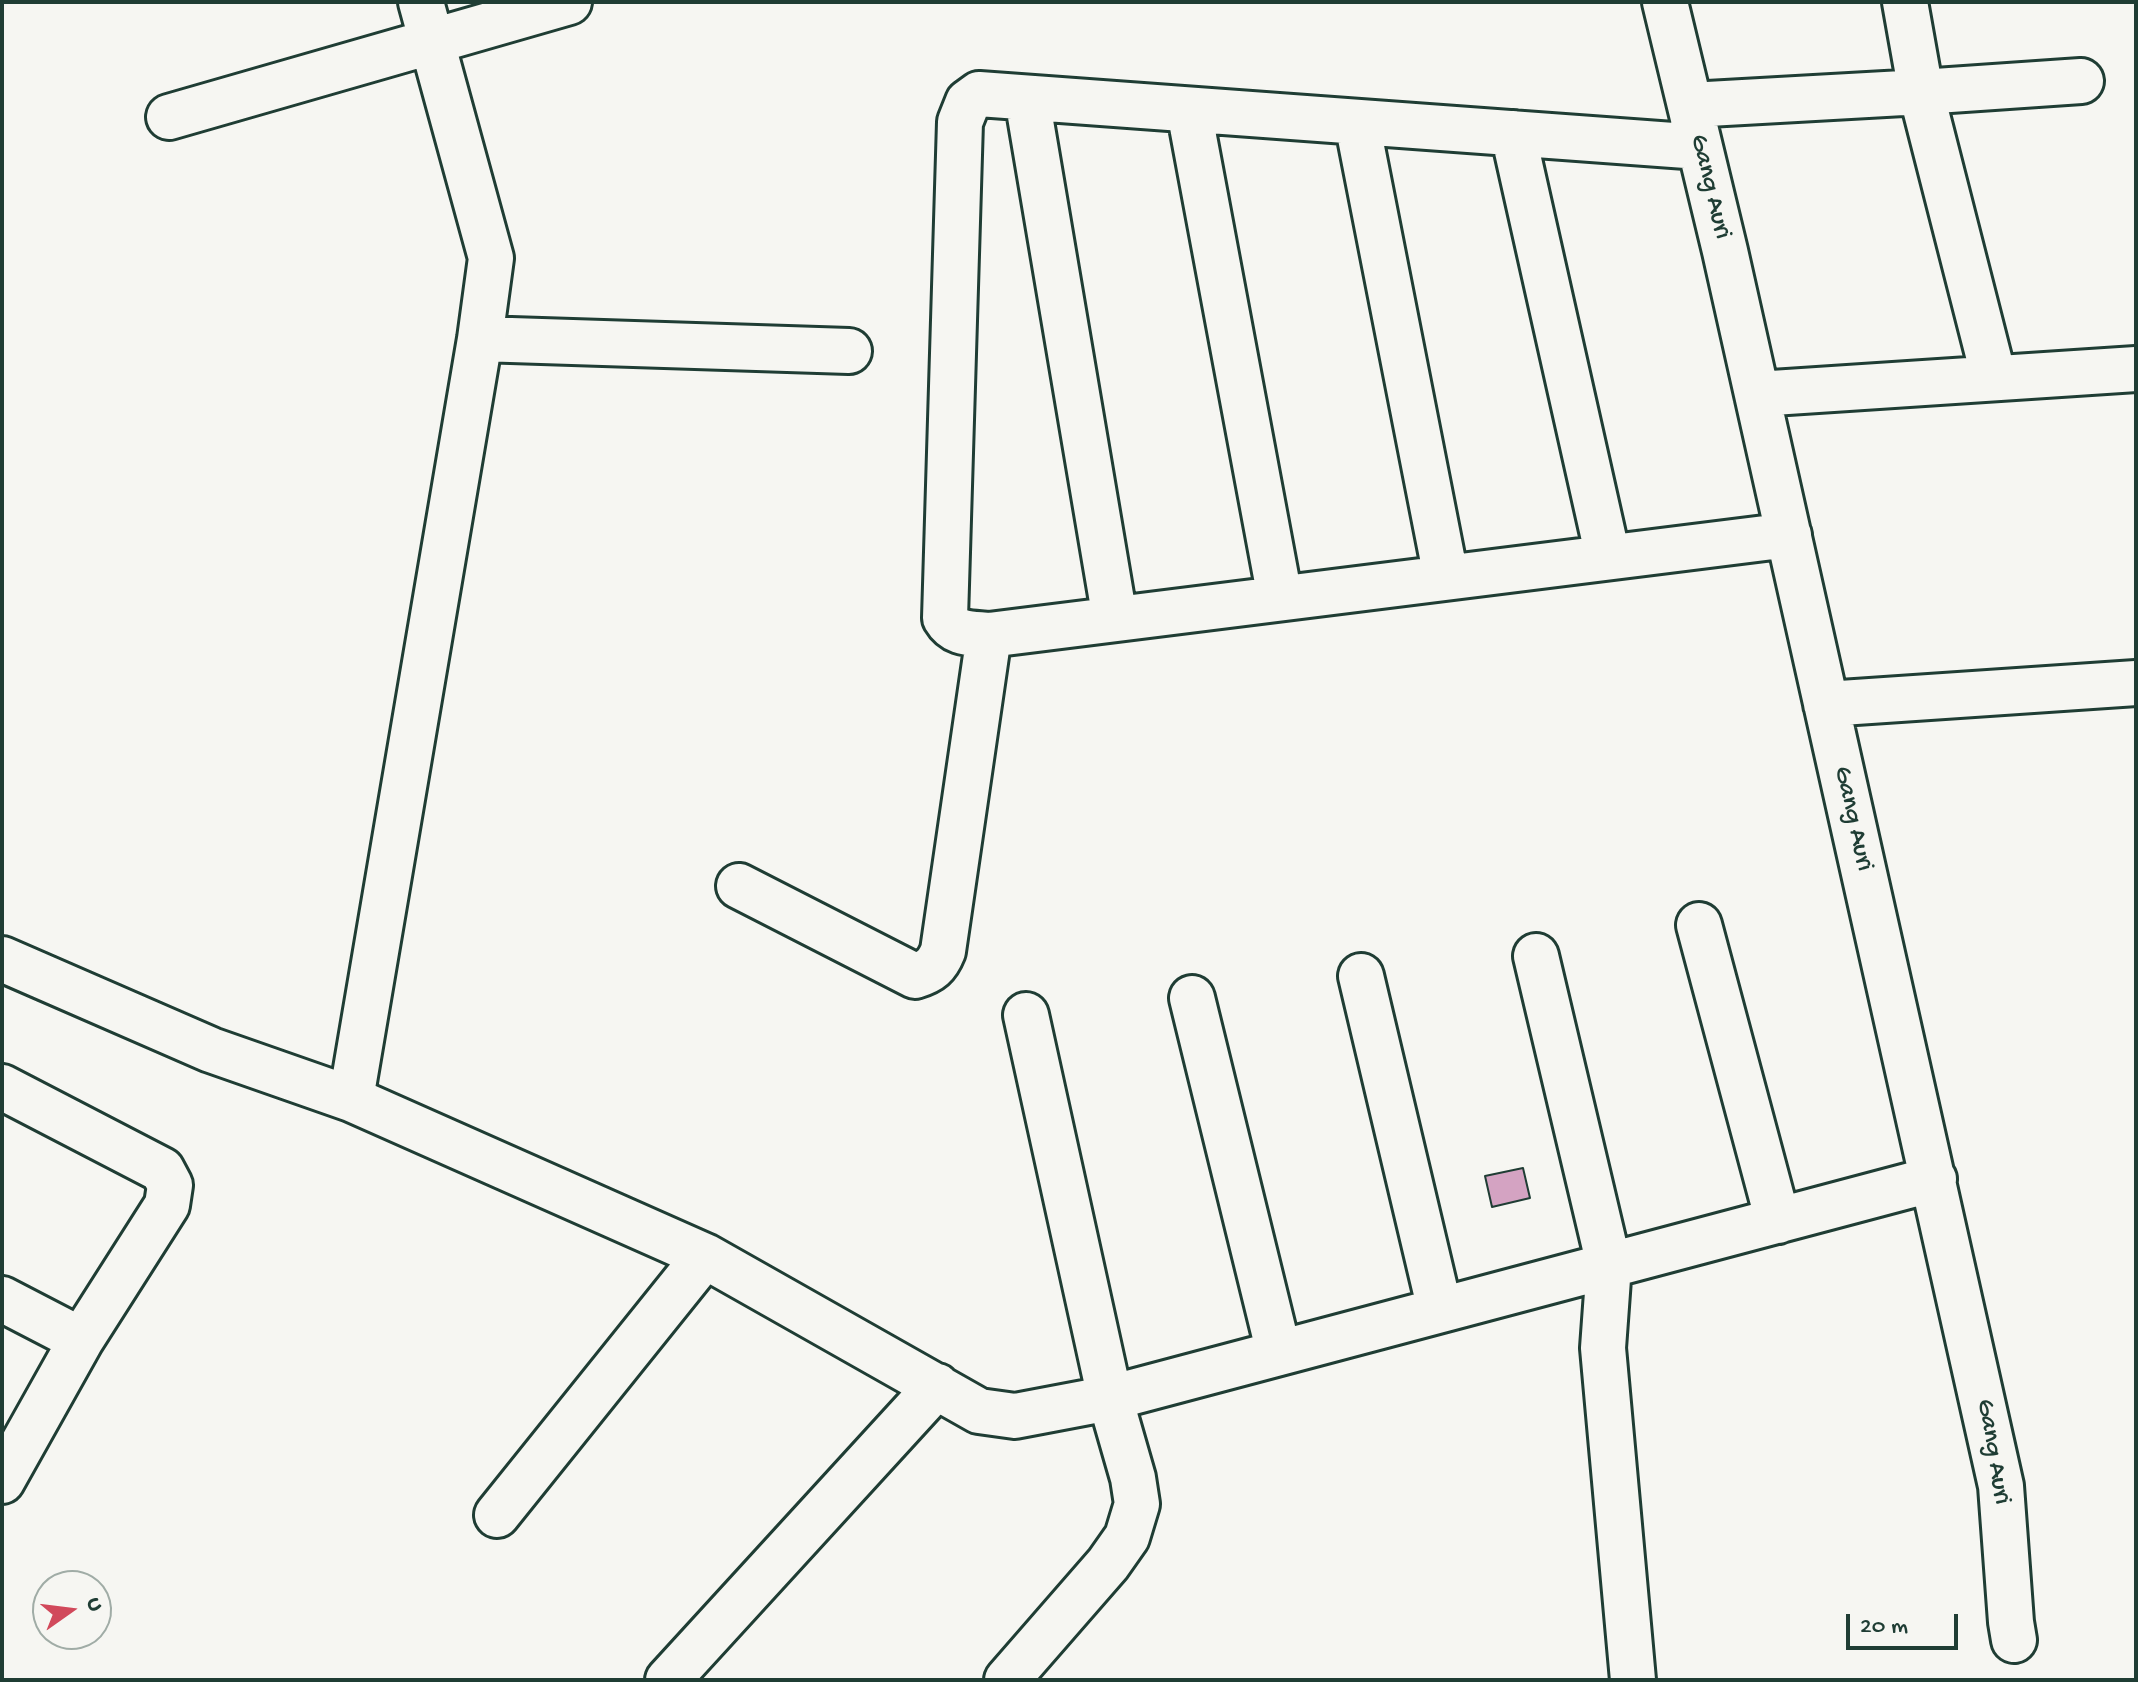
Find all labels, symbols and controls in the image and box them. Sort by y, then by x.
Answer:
street label: Gang Auri [1681,132,1737,242]
street label: Gang Auri [1825,764,1879,874]
street label: Gang Auri [1967,1397,2017,1507]
north arrow [32,1570,112,1650]
text: U [79,1595,107,1614]
scale bar [1850,1598,1962,1648]
text: 20 m [1860,1613,1908,1642]

